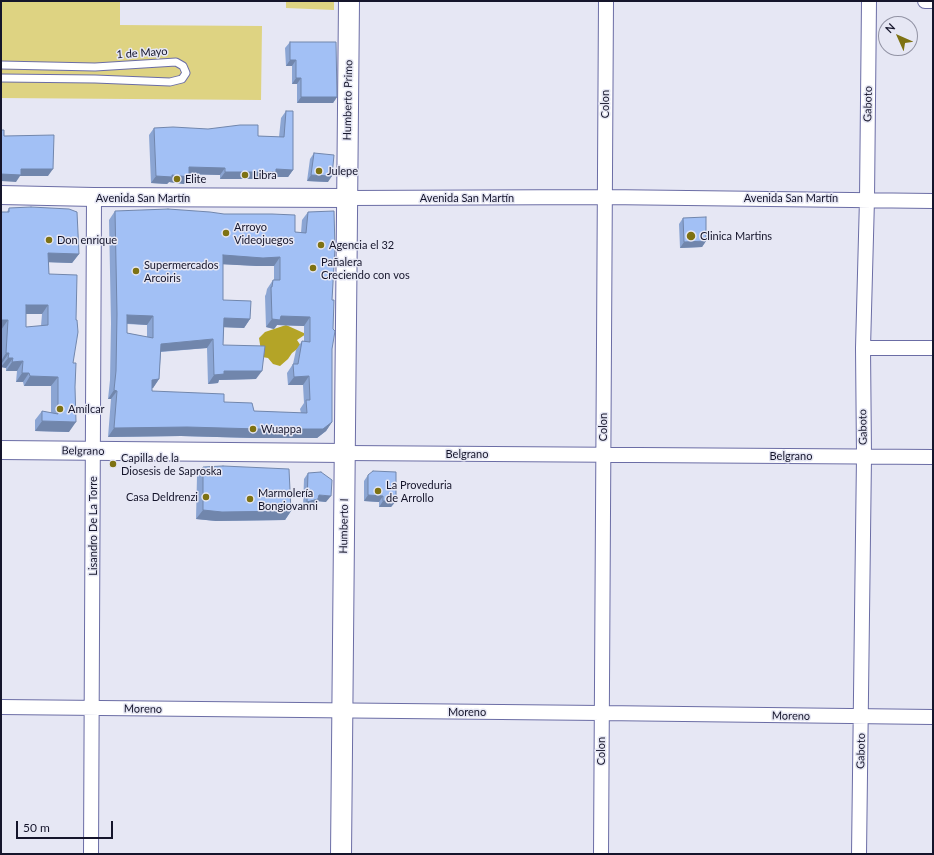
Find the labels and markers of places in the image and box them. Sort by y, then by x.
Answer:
place label: Julepe [327,164,358,178]
marker: Julepe [314,166,324,176]
place label: Libra [253,168,277,182]
marker: Libra [240,170,250,180]
place label: Elite [185,172,206,186]
marker: Elite [172,174,182,184]
place label: Arroyo Videojuegos [234,220,294,246]
marker: Arroyo Videojuegos [221,228,231,238]
place label: Clinica Martins [700,229,772,243]
marker: Clinica Martins [685,230,697,242]
place label: Don enrique [57,233,117,247]
marker: Don enrique [44,235,54,245]
place label: Agencia el 32 [329,238,394,252]
marker: Agencia el 32 [316,240,326,250]
place label: Pañalera Creciendo con vos [321,255,410,281]
place label: Supermercados Arcoiris [144,258,218,284]
marker: Pañalera Creciendo con vos [308,263,318,273]
marker: Supermercados Arcoiris [131,266,141,276]
place label: Amílcar [68,402,105,416]
marker: Amílcar [55,404,65,414]
place label: Wuappa [261,422,301,436]
marker: Wuappa [248,424,258,434]
place label: Capilla de la Diosesis de Saproska [121,451,222,477]
marker: Capilla de la Diosesis de Saproska [108,459,118,469]
place label: La Proveduria de Arrollo [386,478,452,504]
place label: Marmolería Bongiovanni [258,486,318,512]
marker: La Proveduria de Arrollo [373,486,383,496]
place label: Casa Deldrenzi [126,490,198,504]
marker: Casa Deldrenzi [201,492,211,502]
marker: Marmolería Bongiovanni [245,494,255,504]

